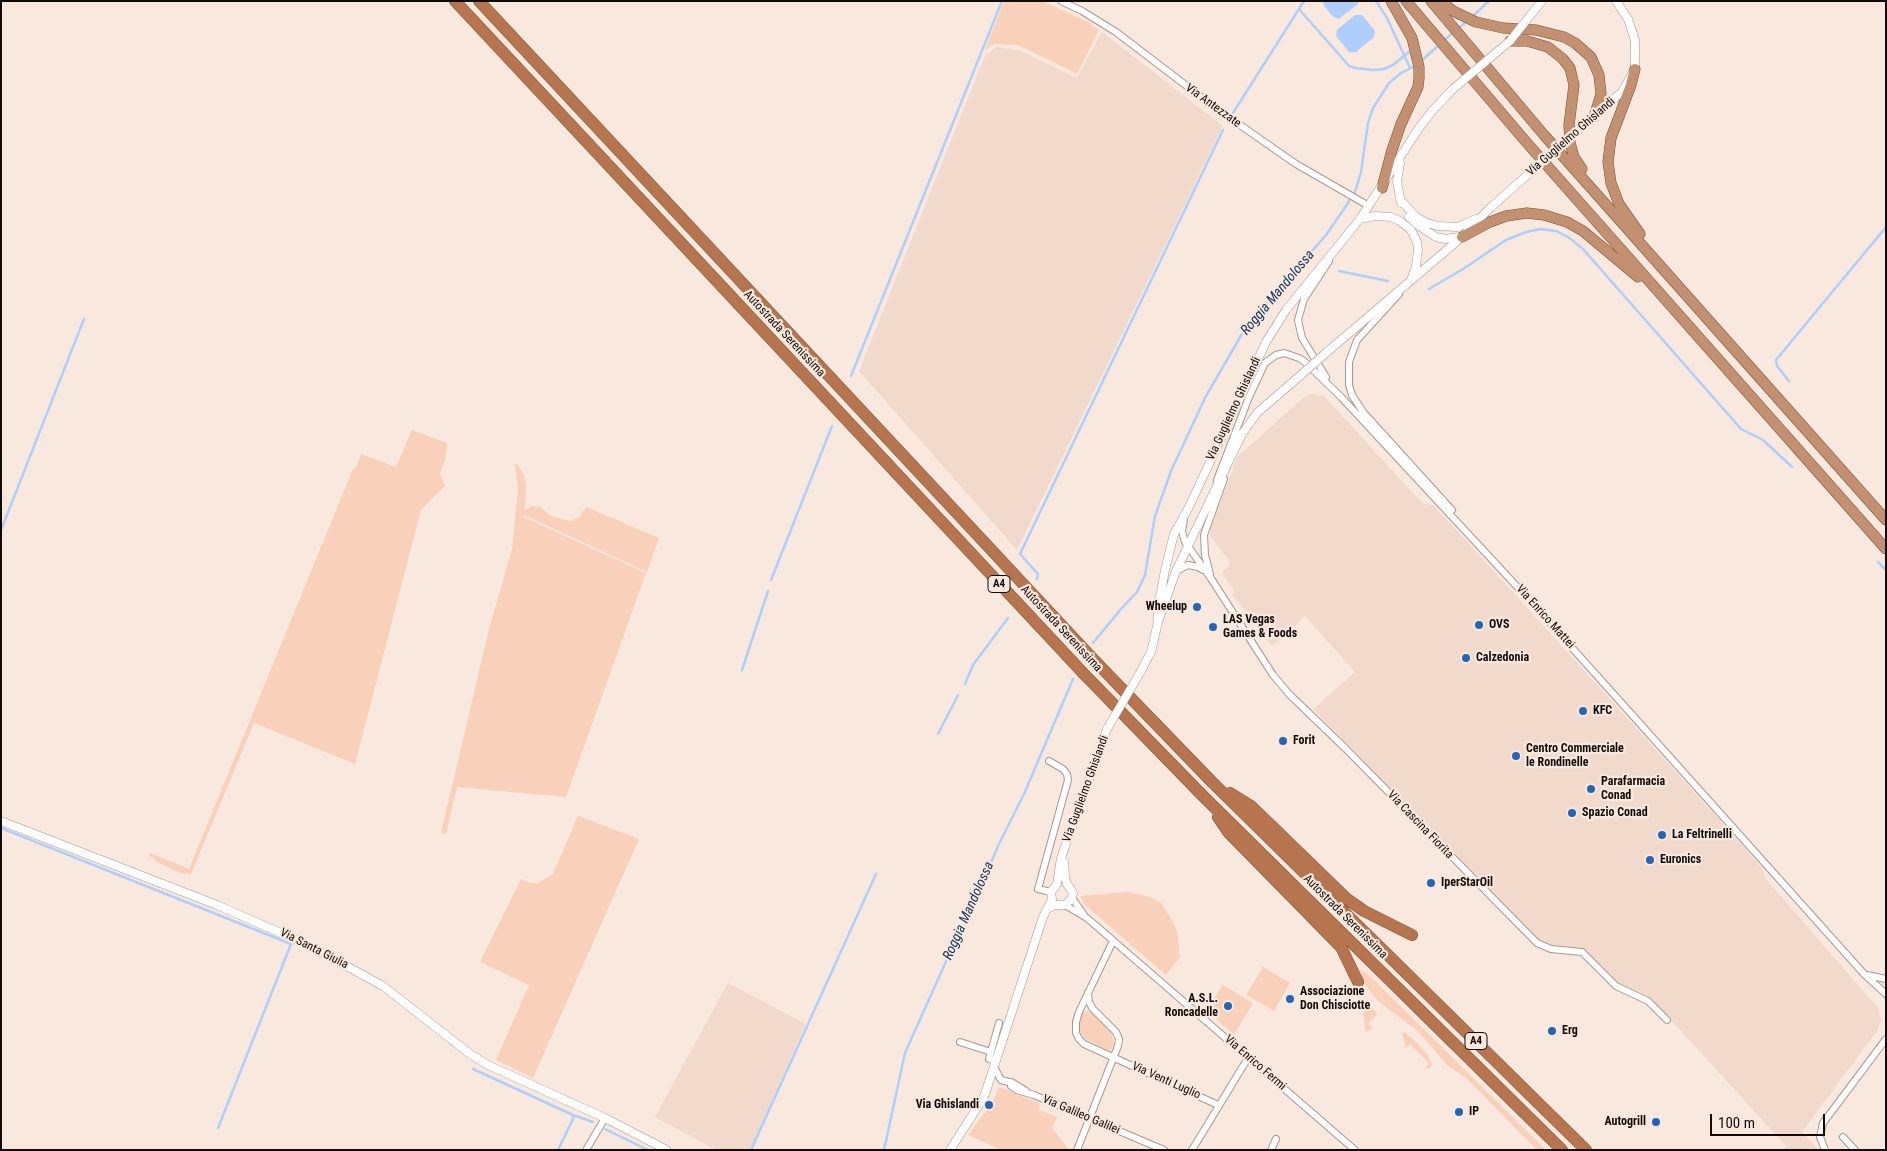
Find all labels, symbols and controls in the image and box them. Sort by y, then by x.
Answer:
street label: Via Antezzate [1182,81,1244,131]
street label: Via Guglielmo Ghislandi [1524,95,1618,179]
water label: Roggia Mandolossa [1238,247,1318,339]
street label: Autostrada Serenissima [740,288,828,380]
street label: Via Guglielmo Ghislandi [1204,355,1264,463]
road number: A4 [988,576,1010,592]
street label: Via Enrico Mattei [1513,582,1577,652]
street label: Autostrada Serenissima [1017,583,1105,675]
place label: Wheelup [1146,600,1187,614]
marker: Wheelup [1191,601,1203,613]
place label: LAS Vegas Games & Foods [1223,613,1297,641]
place label: OVS [1489,618,1510,632]
marker: OVS [1473,619,1485,631]
marker: LAS Vegas Games & Foods [1207,621,1219,633]
place label: Calzedonia [1476,651,1529,665]
marker: Calzedonia [1460,652,1472,664]
place label: KFC [1593,704,1612,718]
marker: KFC [1577,705,1589,717]
street label: Via Guglielmo Ghislandi [1060,734,1112,844]
place label: Forit [1293,734,1315,748]
marker: Forit [1277,735,1289,747]
place label: Centro Commerciale le Rondinelle [1526,742,1624,770]
marker: Centro Commerciale le Rondinelle [1510,750,1522,762]
place label: Parafarmacia Conad [1601,775,1665,803]
marker: Parafarmacia Conad [1585,783,1597,795]
street label: Via Cascina Fiorita [1384,788,1456,862]
place label: Spazio Conad [1582,806,1648,820]
marker: Spazio Conad [1566,807,1578,819]
place label: La Feltrinelli [1672,828,1732,842]
marker: La Feltrinelli [1656,829,1668,841]
place label: Euronics [1660,853,1701,867]
marker: Euronics [1644,854,1656,866]
water label: Roggia Mandolossa [940,859,998,963]
street label: Autostrada Serenissima [1300,872,1390,962]
place label: IperStarOil [1441,876,1493,890]
marker: IperStarOil [1425,877,1437,889]
street label: Via Santa Giulia [277,926,351,972]
place label: Associazione Don Chisciotte [1300,985,1370,1013]
place label: A.S.L. Roncadelle [1165,992,1218,1020]
marker: Associazione Don Chisciotte [1284,993,1296,1005]
marker: A.S.L. Roncadelle [1222,1000,1234,1012]
place label: Erg [1562,1024,1578,1038]
marker: Erg [1546,1025,1558,1037]
street label: Via Enrico Fermi [1221,1032,1289,1094]
road number: A4 [1465,1032,1487,1050]
street label: Via Venti Luglio [1129,1059,1203,1103]
street label: Via Galileo Galilei [1040,1092,1122,1138]
place label: Via Ghislandi [916,1098,979,1112]
marker: Via Ghislandi [983,1099,995,1111]
scale bar [1712,1104,1827,1136]
place label: IP [1469,1105,1479,1119]
marker: IP [1453,1106,1465,1118]
text: 100 m [1718,1114,1755,1132]
place label: Autogrill [1604,1115,1646,1129]
marker: Autogrill [1650,1116,1662,1128]

